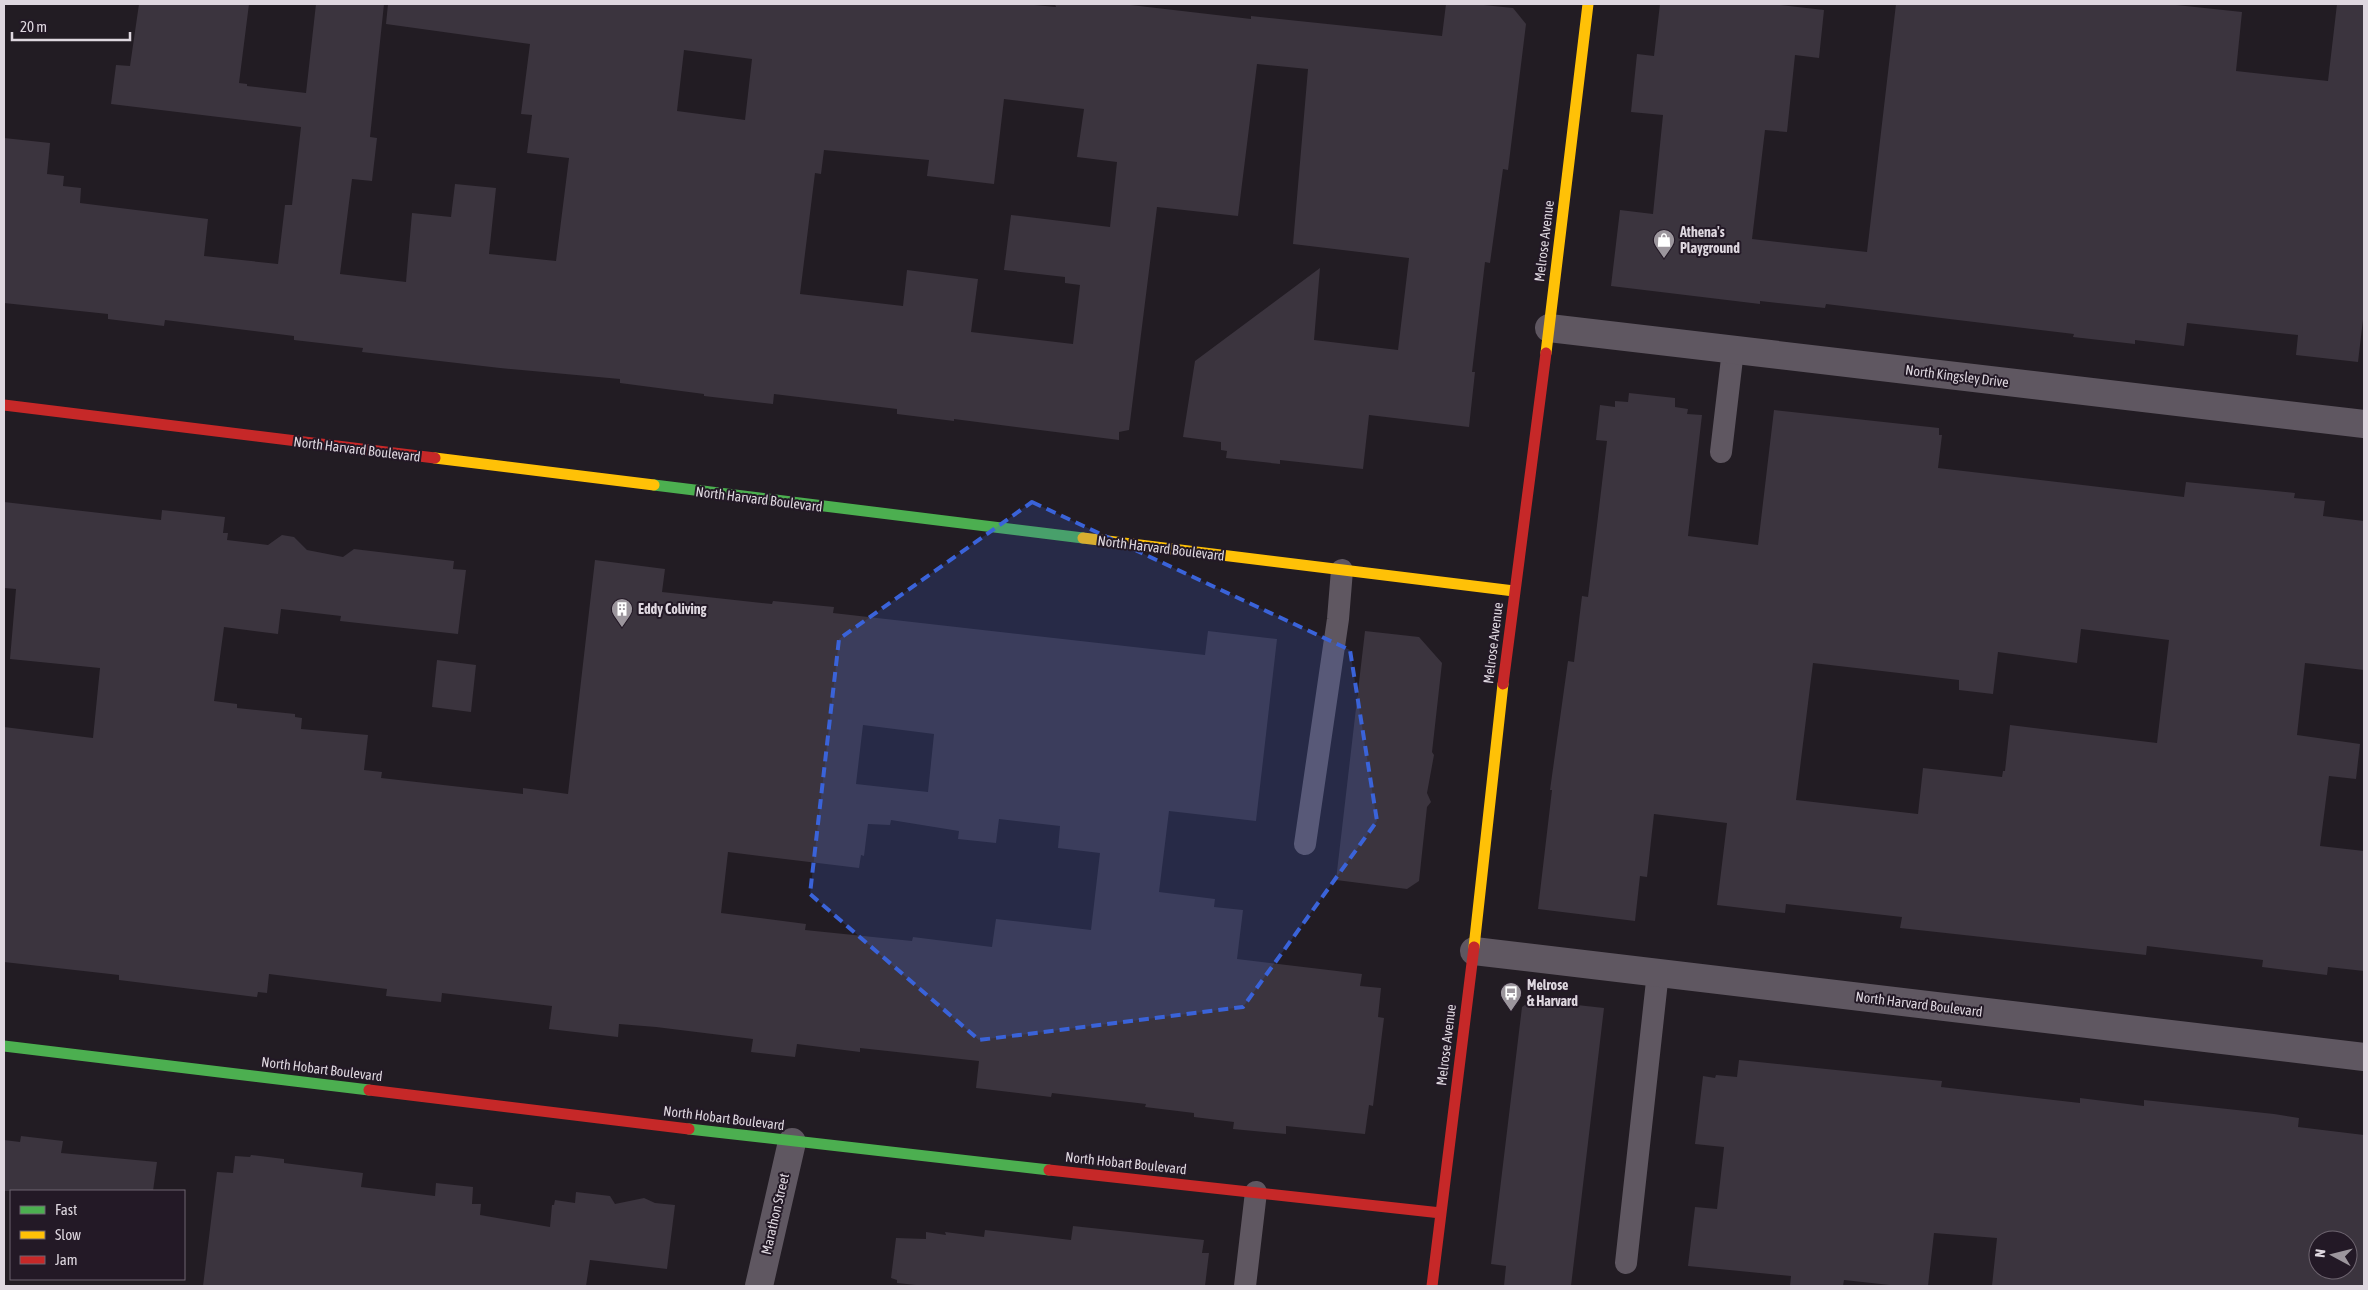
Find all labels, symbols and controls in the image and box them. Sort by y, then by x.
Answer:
scale bar [12,10,130,42]
text: 20 m [20,18,47,35]
street label: Melrose Avenue [1531,199,1557,283]
place label: Athena's Playground [1679,224,1740,256]
shop icon: Athena's Playground [1652,228,1676,259]
street label: North Kingsley Drive [1904,362,2010,390]
street label: North Harvard Boulevard [293,433,421,465]
street label: North Harvard Boulevard [695,483,823,515]
street label: North Harvard Boulevard [1097,532,1225,564]
building icon: Eddy Coliving [610,597,634,628]
place label: Eddy Coliving [638,601,708,617]
street label: Melrose Avenue [1480,601,1506,685]
place label: Melrose & Harvard [1527,977,1578,1009]
bus stop icon: Melrose & Harvard [1499,981,1523,1012]
street label: North Harvard Boulevard [1855,988,1983,1020]
street label: Melrose Avenue [1433,1003,1459,1087]
street label: North Hobart Boulevard [260,1054,384,1084]
street label: North Hobart Boulevard [662,1103,786,1133]
street label: North Hobart Boulevard [1064,1149,1188,1177]
street label: Marathon Street [758,1172,792,1256]
legend [10,1190,185,1280]
text: Fast [55,1201,77,1218]
text: Slow [55,1226,81,1243]
north arrow [2308,1230,2358,1280]
text: N [2312,1248,2329,1258]
text: Jam [55,1251,78,1268]

